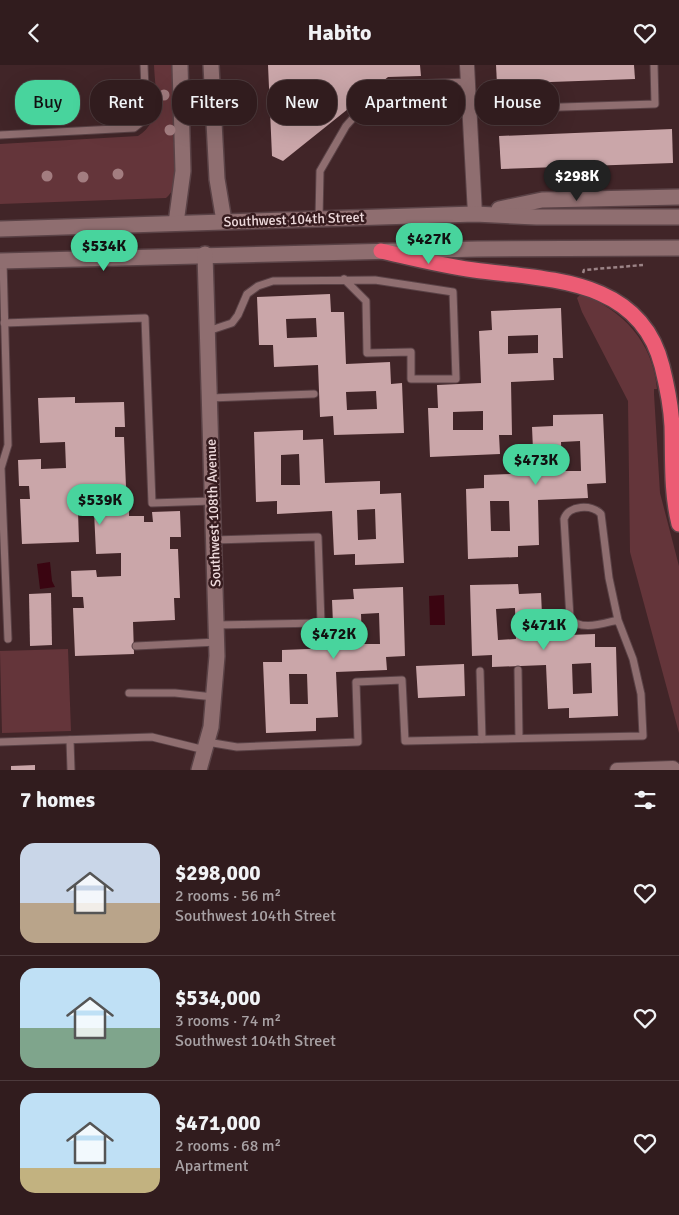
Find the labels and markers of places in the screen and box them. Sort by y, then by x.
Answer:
pin: $298K [542,159,612,202]
pin: $427K [394,223,464,265]
pin: $534K [69,229,139,272]
pin: $473K [501,443,571,486]
pin: $539K [65,483,135,526]
pin: $471K [509,609,579,651]
pin: $472K [299,617,369,660]

